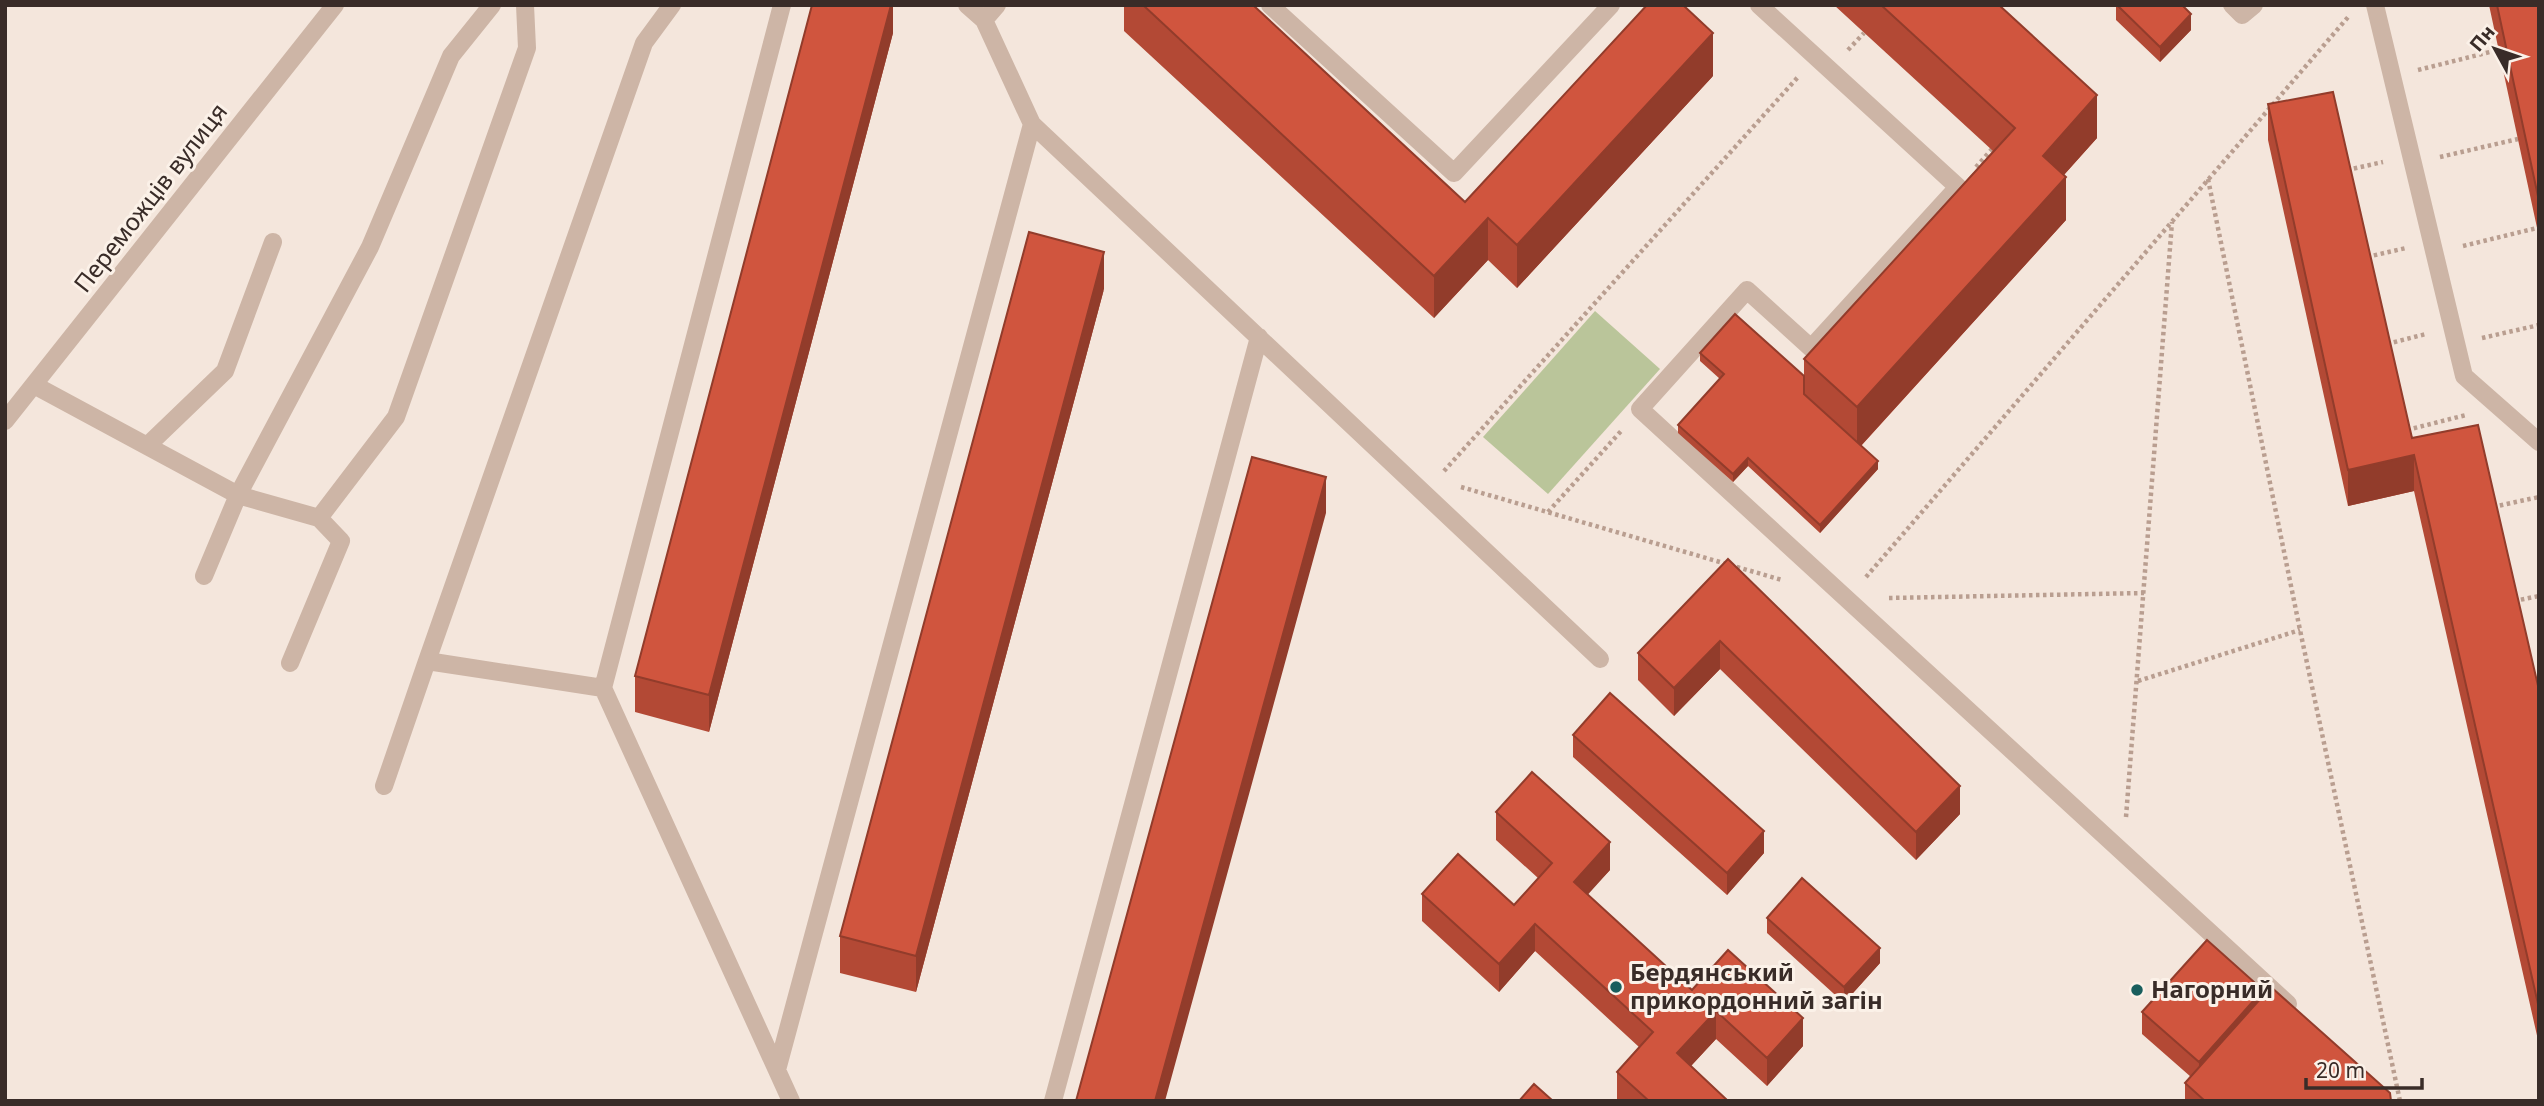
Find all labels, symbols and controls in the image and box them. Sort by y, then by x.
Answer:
north arrow [2460,14,2530,84]
text: Пн [2463,19,2501,57]
street label: Переможців вулиця [66,96,234,298]
place label: Бердянський прикордонний загін [1630,955,1883,1016]
place label: Нагорний [2151,972,2273,1005]
marker: Бердянський прикордонний загін [1608,979,1624,995]
marker: Нагорний [2129,982,2145,998]
scale bar [2306,1046,2422,1090]
text: 20 m [2316,1056,2365,1084]

